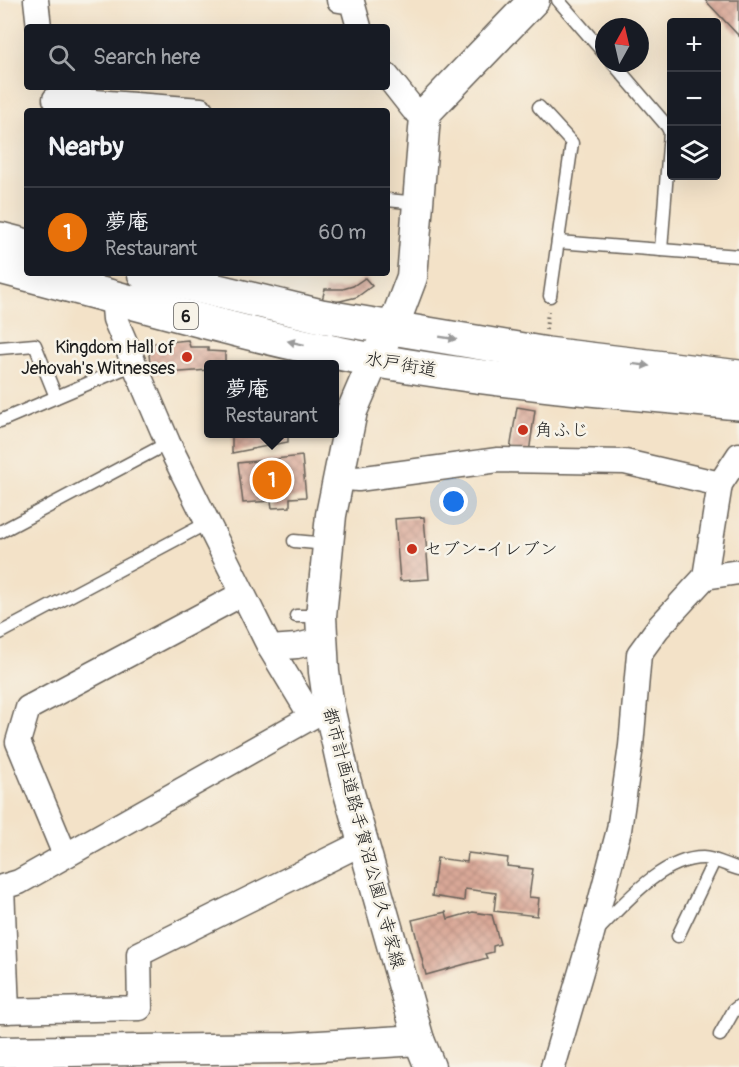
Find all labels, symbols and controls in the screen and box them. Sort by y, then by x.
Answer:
north arrow [595,18,649,72]
map controls [667,18,721,180]
button: + [667,18,721,72]
search box [24,24,390,90]
icon: search [45,41,78,74]
text: Search here [93,43,200,71]
button: − [667,72,721,126]
button: layers [667,126,721,180]
text: Nearby [48,131,124,163]
text: 夢庵 [105,208,149,236]
text: 1 [64,220,71,245]
text: 60 m [319,220,366,245]
text: Restaurant [105,236,197,261]
road number: 6 [174,303,198,329]
one-way arrow [439,333,458,342]
place label: Kingdom Hall of Jehovah's Witnesses [21,336,176,380]
one-way arrow [287,338,306,348]
street label: 水戸街道 [363,347,438,382]
marker: Kingdom Hall of Jehovah's Witnesses [180,350,194,364]
popup [204,360,339,438]
one-way arrow [632,360,651,370]
text: 夢庵 [225,375,269,403]
text: Restaurant [225,403,318,428]
place label: 角ふじ [535,419,589,442]
marker: 角ふじ [516,423,530,437]
pin: 1 [252,458,292,502]
your location [439,487,468,516]
place label: セブン-イレブン [424,538,558,561]
marker: セブン-イレブン [405,542,419,556]
street label: 都市計画道路手賀沼公園久寺家線 [317,705,410,972]

